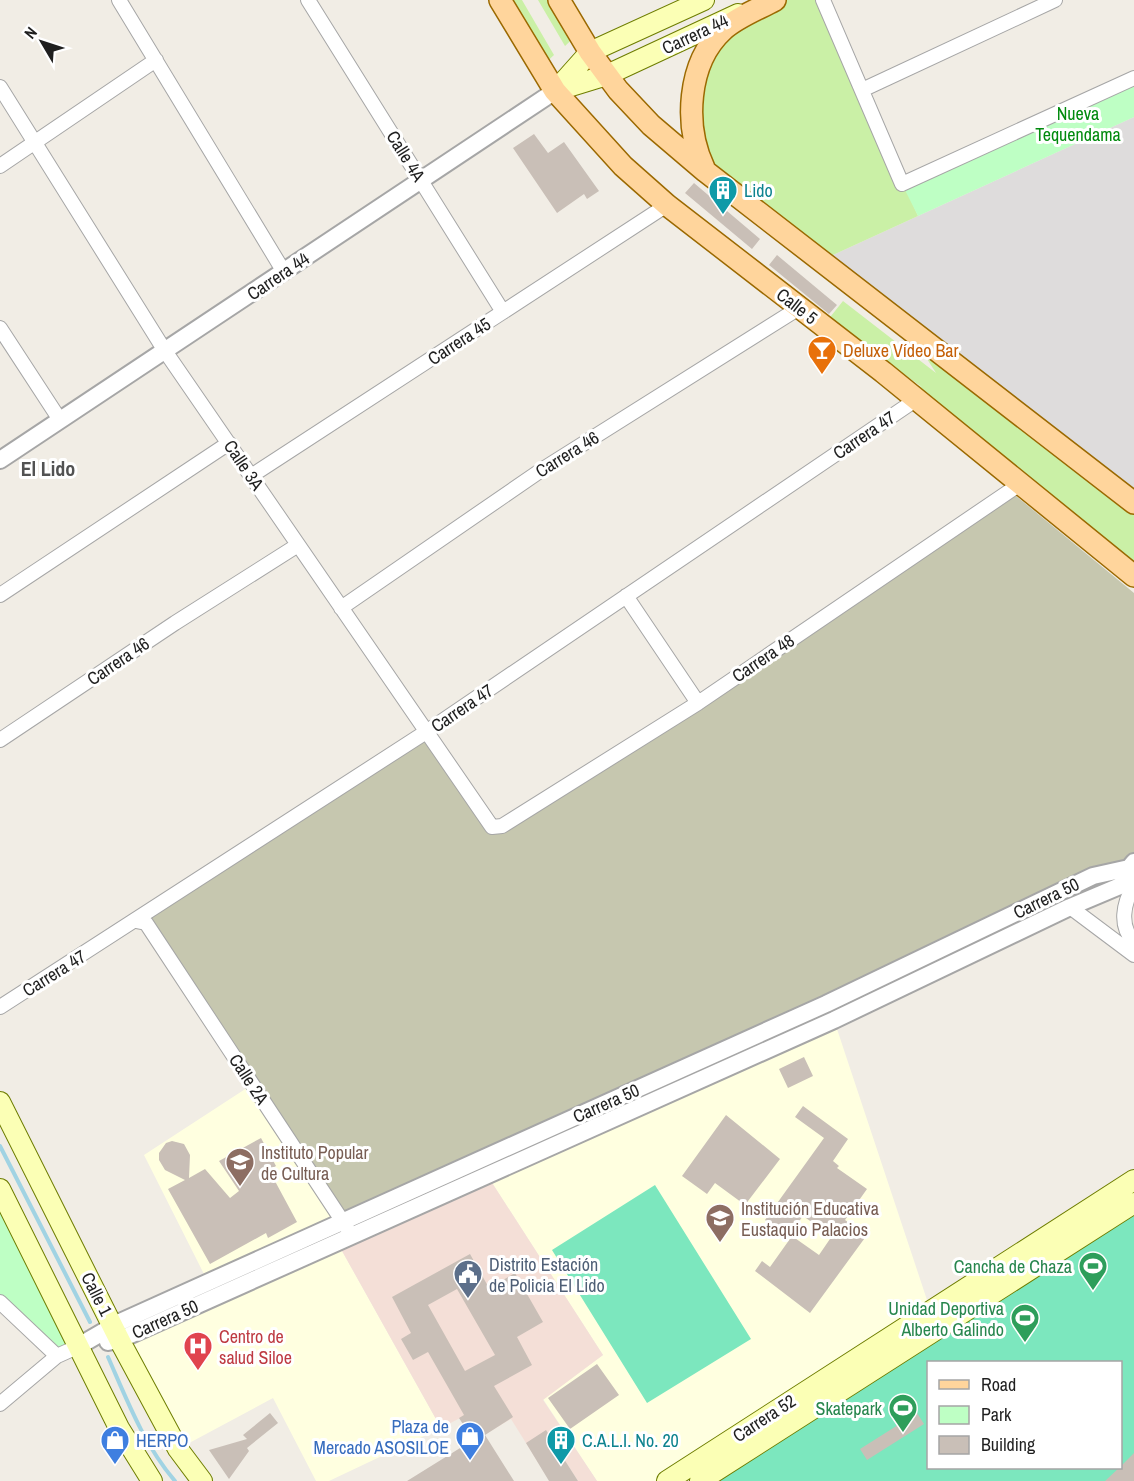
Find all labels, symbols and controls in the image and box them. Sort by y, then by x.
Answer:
street label: Carrera 44 [658,8,732,60]
north arrow [12,12,72,72]
text: N [19,22,42,43]
park label: Nueva Tequendama [1035,101,1121,147]
street label: Calle 4A [381,126,431,186]
building icon: Lido [707,174,739,216]
place label: Lido [744,178,773,203]
street label: Carrera 44 [242,246,314,306]
street label: Calle 5 [771,282,823,330]
street label: Carrera 45 [423,311,495,371]
bar icon: Deluxe Vídeo Bar [806,334,838,376]
place label: Deluxe Vídeo Bar [843,338,959,363]
street label: Carrera 47 [828,405,900,465]
street label: Carrera 46 [530,425,604,483]
street label: Calle 3A [218,435,270,495]
district label: El Lido [21,455,75,482]
street label: Carrera 48 [727,628,799,688]
street label: Carrera 46 [82,631,154,691]
street label: Carrera 47 [426,678,498,738]
street label: Carrera 50 [1009,871,1083,925]
street label: Carrera 47 [17,944,91,1002]
street label: Calle 2A [223,1049,275,1109]
street label: Carrera 50 [569,1077,643,1129]
place label: Instituto Popular de Cultura [261,1140,369,1186]
school or university icon: Instituto Popular de Cultura [224,1146,256,1188]
place label: Institución Educativa Eustaquio Palacios [741,1196,879,1242]
school or university icon: Institución Educativa Eustaquio Palacios [704,1202,736,1244]
sports icon: Cancha de Chaza [1077,1250,1109,1292]
place label: Distrito Estación de Policia El Lido [489,1252,605,1298]
place label: Cancha de Chaza [954,1254,1072,1279]
public building icon: Distrito Estación de Policia El Lido [452,1258,484,1300]
street label: Calle 1 [75,1268,119,1321]
street label: Carrera 50 [128,1293,202,1345]
place label: Unidad Deportiva Alberto Galindo [888,1296,1004,1342]
sports icon: Unidad Deportiva Alberto Galindo [1009,1302,1041,1344]
place label: Centro de salud Siloe [219,1324,292,1370]
hospital icon: Centro de salud Siloe [182,1330,214,1372]
legend [927,1361,1122,1469]
text: Road [981,1372,1016,1397]
street label: Carrera 52 [728,1388,800,1448]
sports icon: Skatepark [887,1392,919,1434]
place label: Skatepark [816,1396,883,1421]
text: Park [981,1402,1012,1427]
place label: Plaza de Mercado ASOSILOE [314,1414,449,1460]
shop icon: Plaza de Mercado ASOSILOE [454,1420,486,1462]
shop icon: HERPO [99,1424,131,1466]
building icon: C.A.L.I. No. 20 [545,1424,577,1466]
place label: HERPO [136,1428,189,1453]
place label: C.A.L.I. No. 20 [582,1428,679,1453]
text: Building [981,1432,1036,1457]

